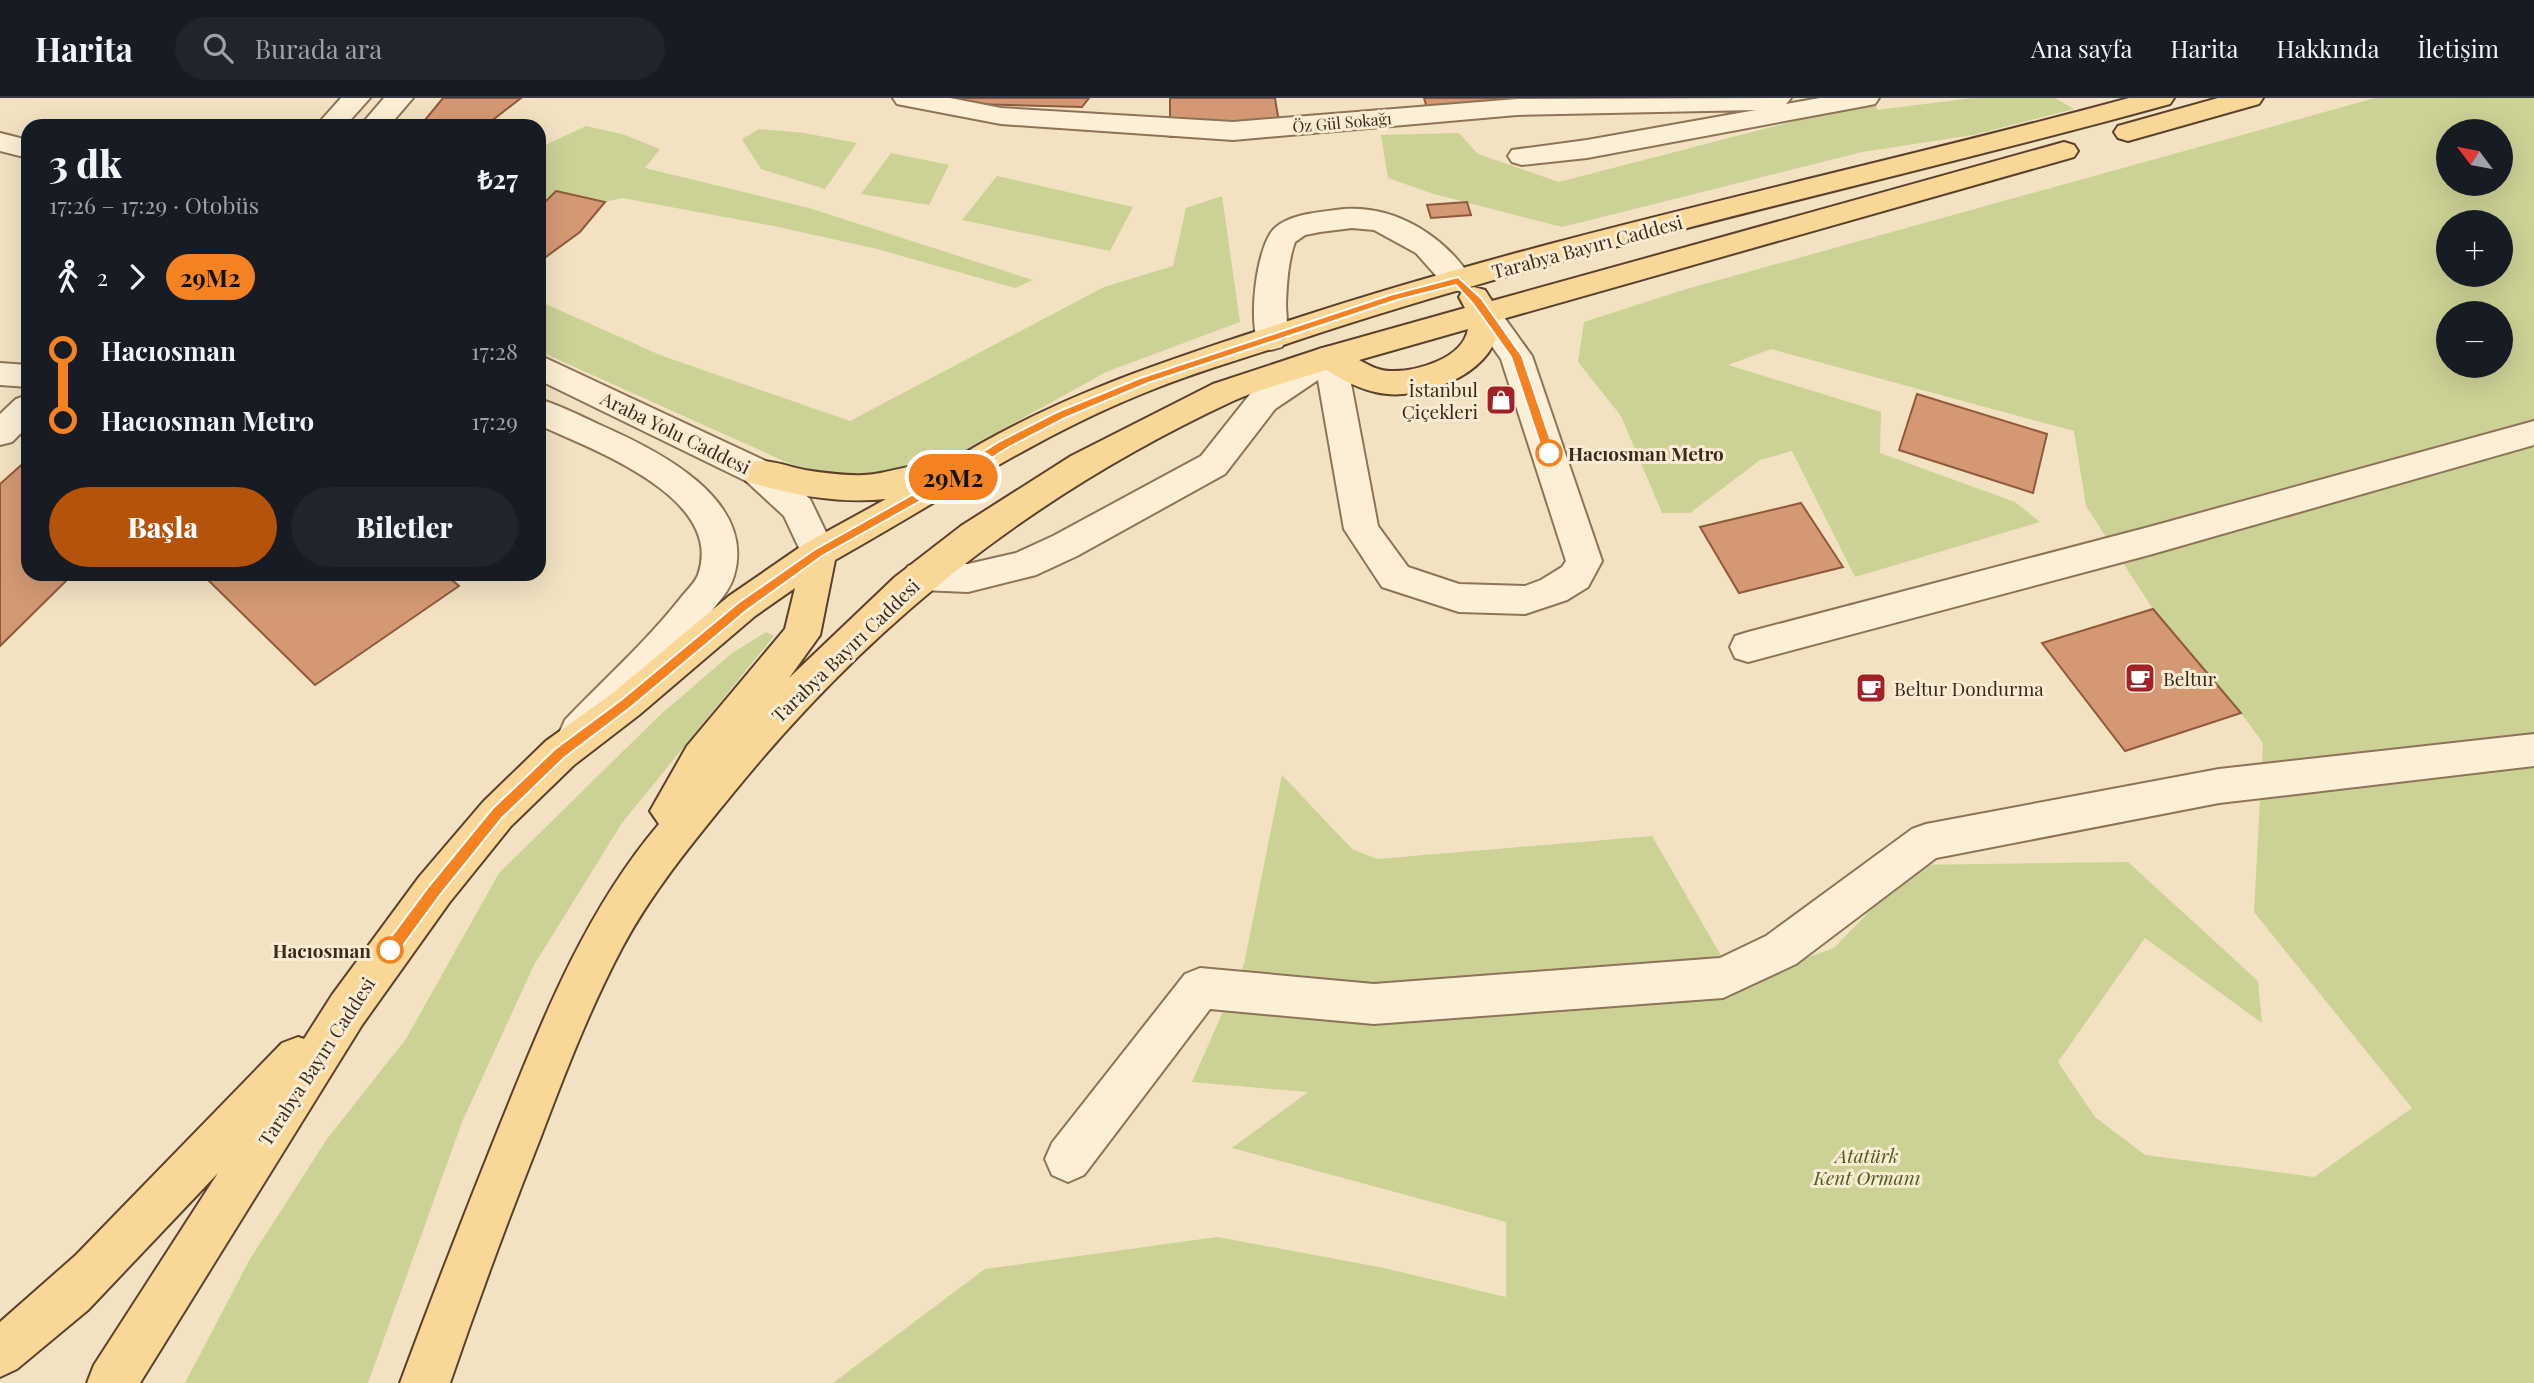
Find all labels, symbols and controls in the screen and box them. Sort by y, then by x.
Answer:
search box [175,17,665,80]
text: Harita [35,26,133,70]
icon: search [199,29,237,67]
text: Burada ara [255,31,382,66]
text: Ana sayfa [2031,32,2132,64]
text: Harita [2170,32,2239,64]
text: Hakkında [2277,32,2379,64]
text: İletişim [2417,32,2499,64]
street label: Öz Gül Sokağı [1291,107,1393,137]
north arrow [2436,119,2513,196]
map controls [2436,119,2513,378]
text: 3 dk [49,137,122,188]
text: ₺27 [478,161,518,196]
text: 17:26 – 17:29 · Otobüs [49,189,259,220]
street label: Tarabya Bayırı Caddesi [1489,208,1686,284]
button: + [2436,210,2513,287]
icon: walk [49,258,87,296]
icon: forward [118,258,156,296]
text: 2 [97,261,108,292]
text: 29M2 [180,261,241,293]
button: − [2436,301,2513,378]
text: Hacıosman [101,333,236,368]
text: 17:28 [471,335,518,366]
place label: İstanbul Çiçekleri [1402,376,1479,424]
shop icon: İstanbul Çiçekleri [1484,383,1518,417]
street label: Araba Yolu Caddesi [596,384,756,480]
text: Hacıosman Metro [101,403,314,438]
text: 17:29 [471,405,518,436]
marker: Hacıosman Metro [1536,440,1562,466]
place label: Hacıosman Metro [1568,440,1724,466]
line badge: 29M2 [904,454,1002,500]
text: 29M2 [923,461,983,493]
button: Başla [49,487,277,567]
button: Biletler [291,487,518,567]
street label: Tarabya Bayırı Caddesi [765,572,925,728]
cafe icon: Beltur [2123,661,2157,695]
place label: Beltur [2163,665,2217,691]
cafe icon: Beltur Dondurma [1854,671,1888,705]
place label: Beltur Dondurma [1894,675,2044,701]
place label: Hacıosman [272,937,371,963]
marker: Hacıosman [377,937,403,963]
street label: Tarabya Bayırı Caddesi [252,971,381,1150]
park label: Atatürk Kent Ormanı [1813,1142,1920,1190]

